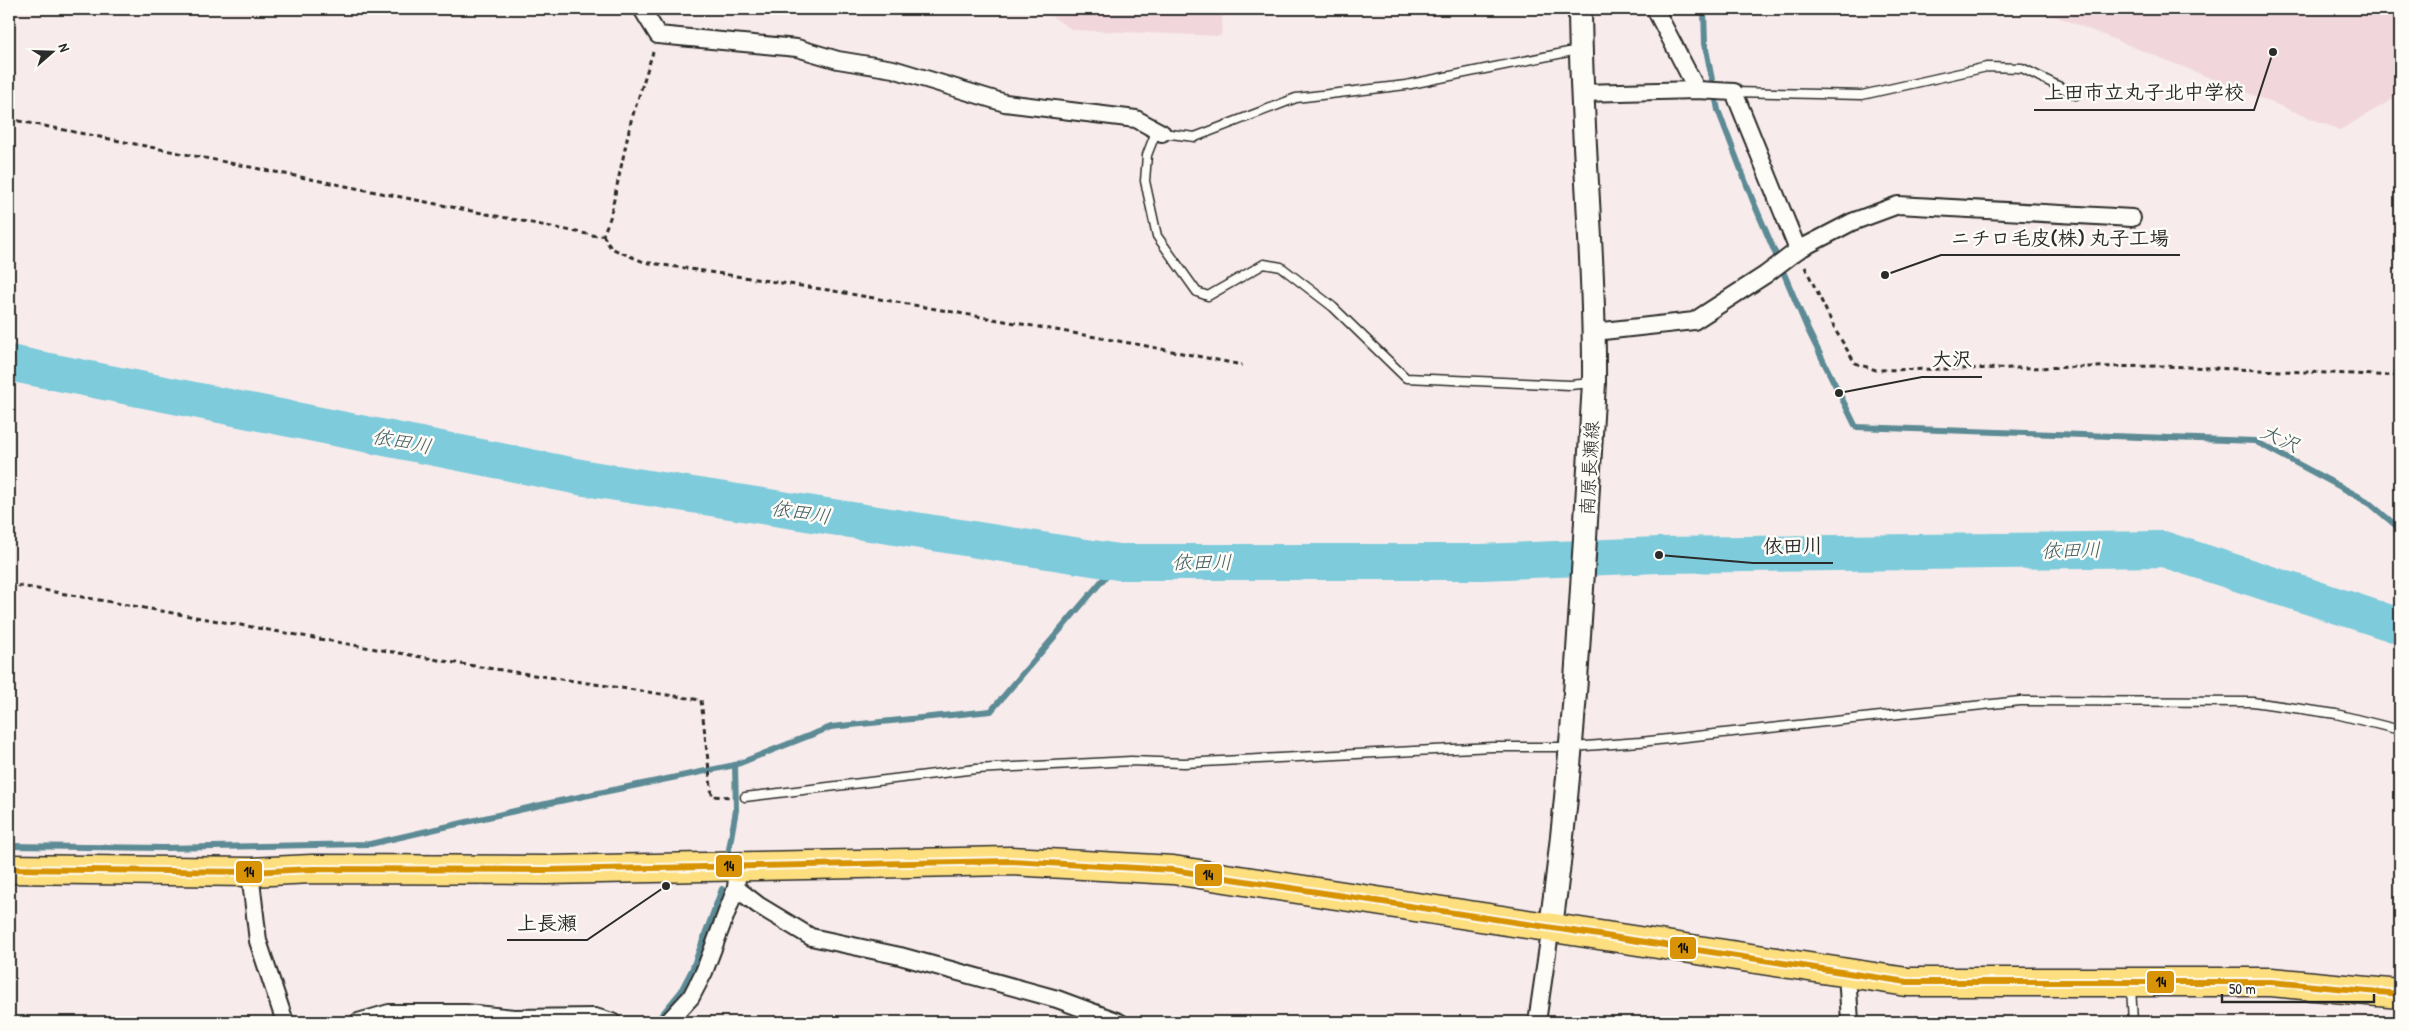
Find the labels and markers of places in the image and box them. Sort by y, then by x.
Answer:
callout: 上田市立丸子北中学校 [2034,75,2254,110]
callout: ニチロ毛皮(株) 丸子工場 [1941,220,2180,255]
callout: 大沢 [1922,342,1982,377]
callout: 依田川 [1753,528,1833,563]
callout: 上長瀬 [507,905,587,940]

